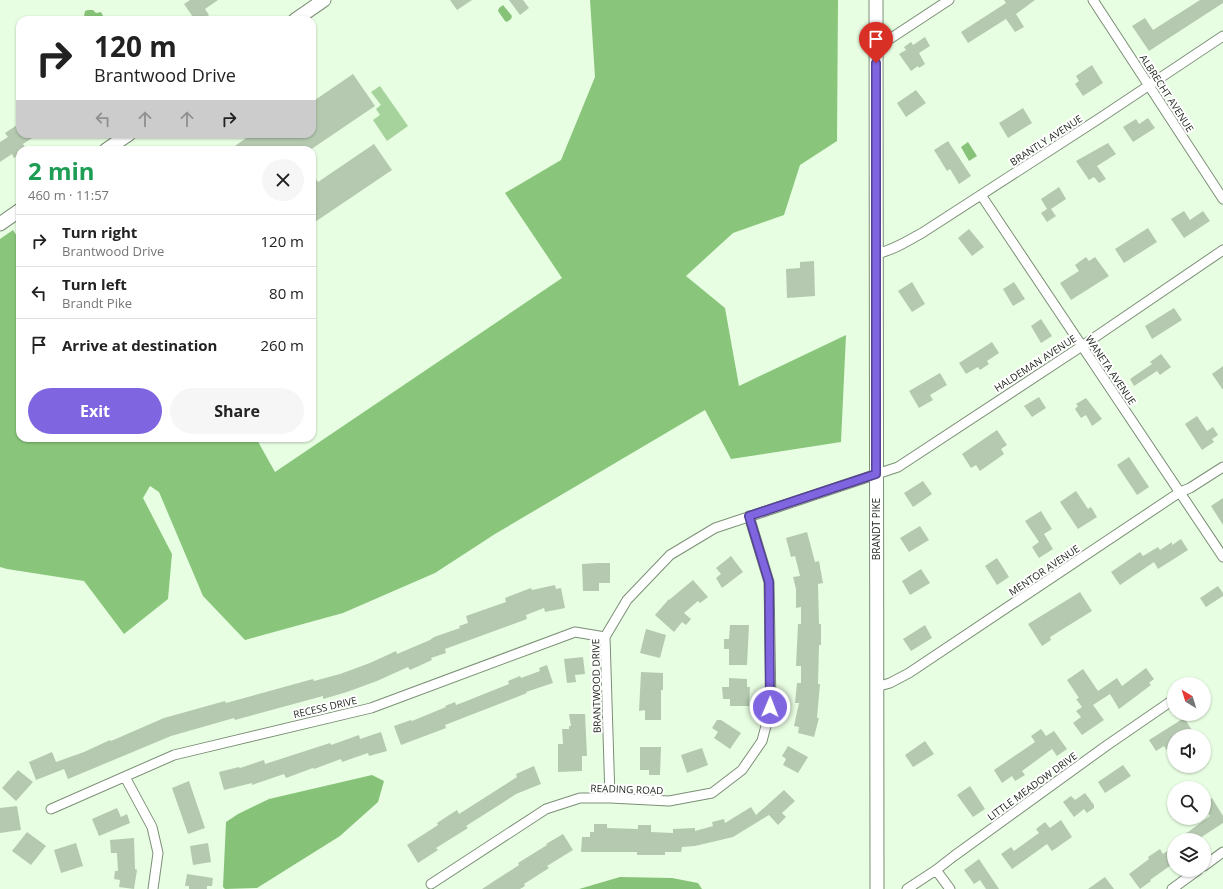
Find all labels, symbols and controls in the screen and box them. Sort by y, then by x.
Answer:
pin [859,22,893,63]
text: 120 m [94,27,177,65]
icon: arrive [865,28,887,50]
icon: right [28,32,80,84]
street label: ALBRECHT AVENUE [1137,52,1197,134]
text: Brantwood Drive [94,63,236,87]
icon: left [92,108,114,130]
icon: ahead [134,108,156,130]
icon: ahead [176,108,198,130]
icon: right [218,108,240,130]
street label: BRANTLY AVENUE [1007,111,1085,169]
text: 2 min [28,154,95,187]
button: close [262,159,304,201]
text: 460 m · 11:57 [28,186,109,204]
text: Turn right [62,222,137,242]
icon: right [28,230,50,252]
text: 120 m [260,231,304,251]
text: Brantwood Drive [62,242,164,260]
text: Turn left [62,274,127,294]
icon: left [28,282,50,304]
text: 80 m [269,283,304,303]
text: Brandt Pike [62,294,132,312]
street label: HALDEMAN AVENUE [991,331,1079,395]
street label: WANETA AVENUE [1082,332,1140,408]
icon: arrive [28,334,50,356]
text: Arrive at destination [62,335,217,355]
text: 260 m [260,335,304,355]
button: Exit [28,388,162,434]
button: Share [170,388,304,434]
street label: BRANDT PIKE [869,498,883,560]
street label: MENTOR AVENUE [1006,541,1082,599]
street label: BRANTWOOD DRIVE [588,639,604,733]
north arrow [1167,677,1211,721]
map controls [1167,677,1211,877]
position arrow [749,686,791,728]
street label: RECESS DRIVE [292,693,358,721]
button: sound [1167,729,1211,773]
street label: LITTLE MEADOW DRIVE [984,749,1080,823]
street label: READING ROAD [590,781,664,797]
button: search [1167,781,1211,825]
button: layers [1167,833,1211,877]

